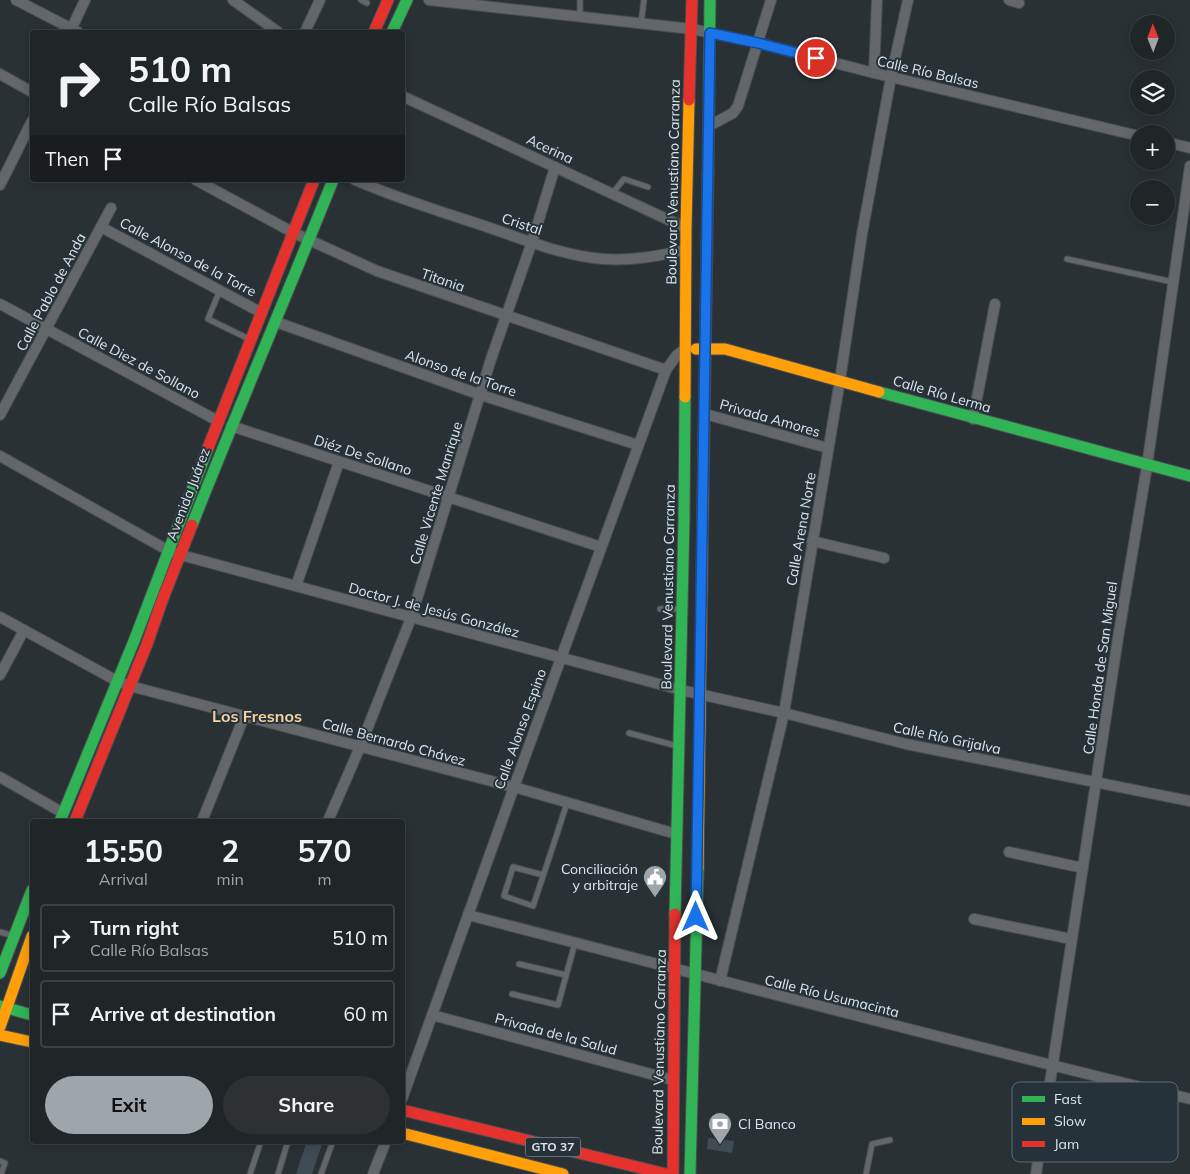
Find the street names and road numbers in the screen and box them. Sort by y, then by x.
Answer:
street label: Calle Río Balsas [875,52,981,92]
street label: Boulevard Venustiano Carranza [662,79,684,285]
street label: Acerina [524,130,576,168]
street label: Cristal [499,209,545,239]
street label: Calle Alonso de la Torre [117,213,259,301]
street label: Calle Pablo de Anda [12,230,90,354]
street label: Titania [419,264,467,296]
street label: Calle Diez de Sollano [75,323,203,403]
street label: Alonso de la Torre [403,346,519,400]
street label: Calle Río Lerma [891,371,993,417]
street label: Privada Amores [718,395,822,441]
street label: Calle Vicente Manrique [406,419,466,567]
street label: Diéz De Sollano [312,431,414,479]
street label: Avenida Juárez [162,445,214,543]
street label: Calle Arena Norte [782,471,820,587]
street label: Boulevard Venustiano Carranza [657,484,679,690]
street label: Doctor J. de Jesús González [347,579,521,641]
street label: Calle Honda de San Miguel [1079,580,1121,756]
street label: Calle Alonso Espino [490,666,550,792]
street label: Calle Bernardo Chávez [320,714,468,770]
street label: Calle Río Grijalva [891,718,1003,758]
street label: Boulevard Venustiano Carranza [648,949,670,1155]
street label: Calle Río Usumacinta [763,971,901,1021]
street label: Privada de la Salud [493,1009,619,1059]
road number: GTO 37 [526,1138,580,1156]

